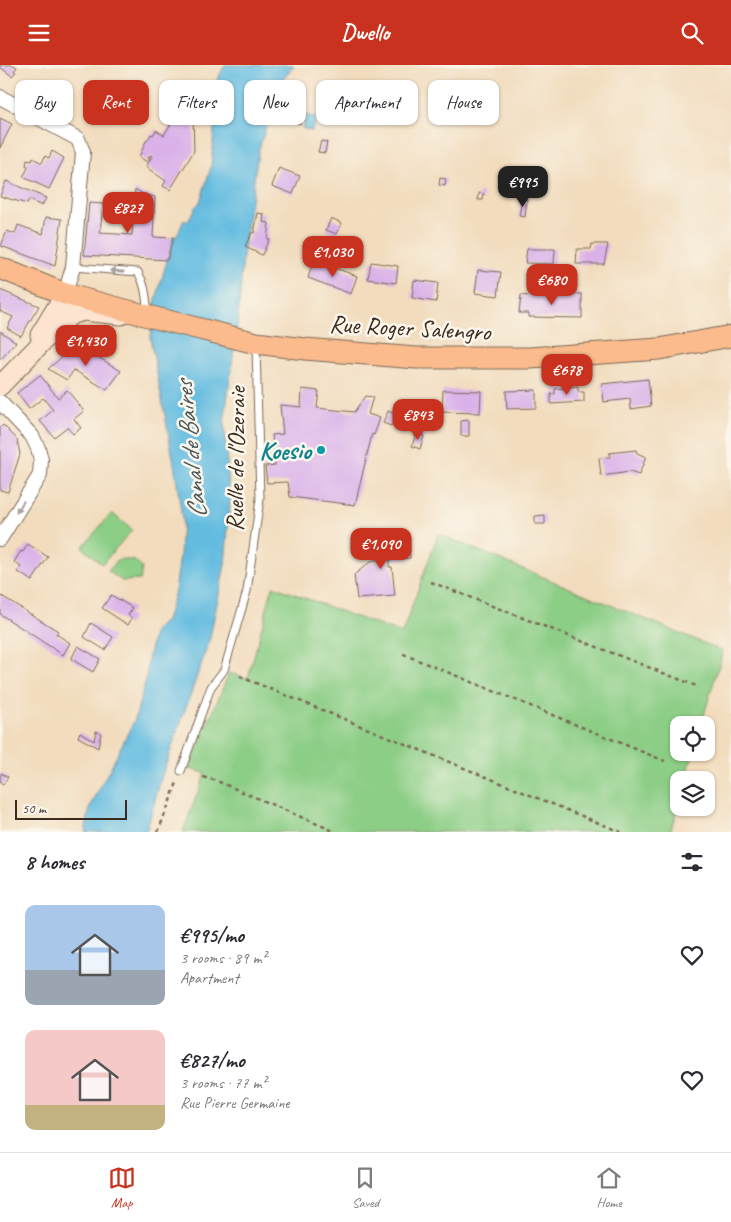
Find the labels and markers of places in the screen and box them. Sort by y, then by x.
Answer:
pin: €995 [493,165,553,208]
pin: €827 [98,191,158,234]
pin: €1,030 [292,235,374,278]
pin: €680 [522,263,582,306]
pin: €1,430 [45,325,127,367]
pin: €678 [537,353,597,396]
pin: €843 [388,399,448,441]
place label: Koesio [259,435,313,467]
marker: Koesio [315,444,327,456]
pin: €1,090 [340,527,422,570]

